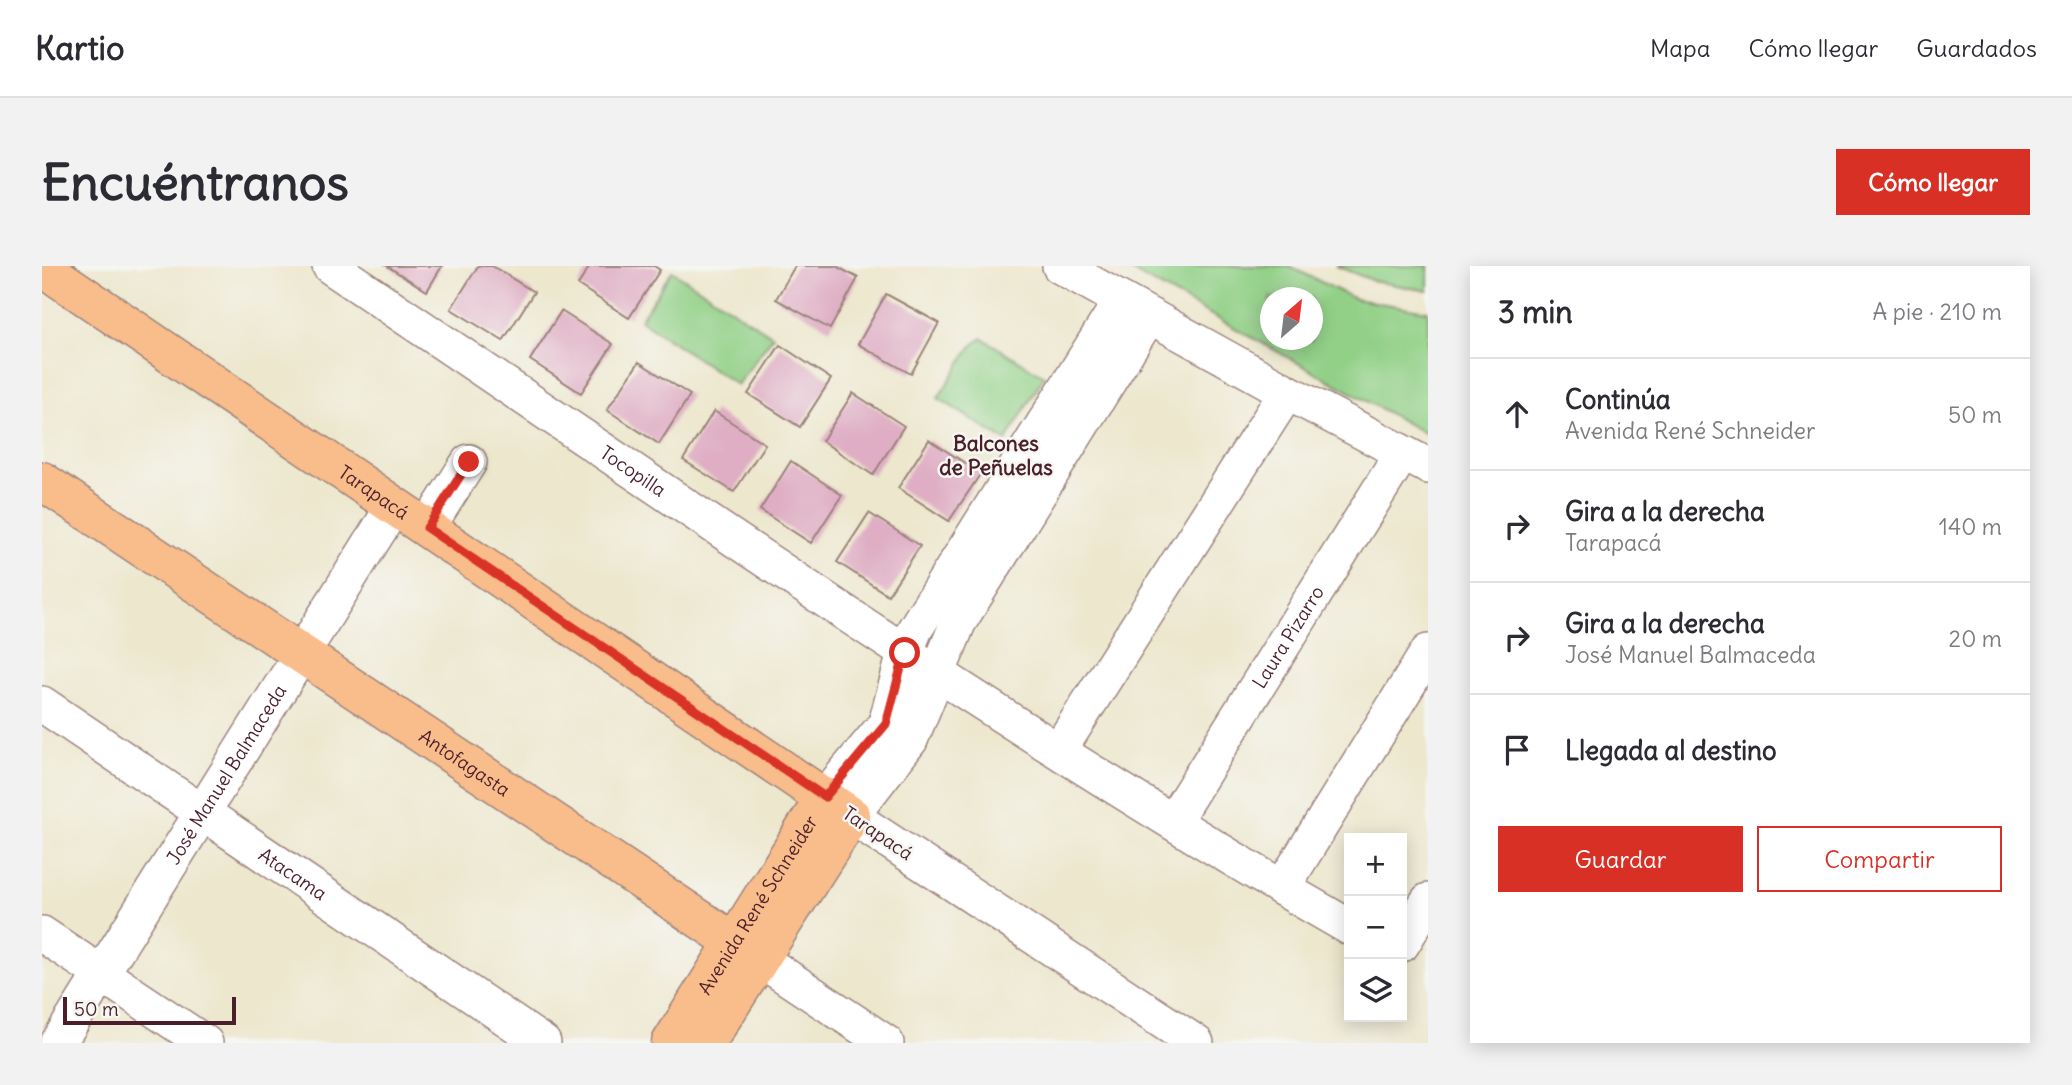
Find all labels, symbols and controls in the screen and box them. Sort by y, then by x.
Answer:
text: Kartio [35,27,125,69]
text: Mapa [1650,33,1710,63]
text: Cómo llegar [1748,33,1878,63]
text: Guardados [1916,33,2037,63]
button: Cómo llegar [1836,149,2030,215]
text: Encuéntranos [42,152,349,213]
north arrow [1260,287,1323,350]
text: 3 min [1498,293,1573,331]
text: A pie · 210 m [1873,297,2002,326]
text: Continúa [1565,383,1671,416]
icon: ahead [1498,395,1536,433]
text: 50 m [1948,400,2002,429]
text: Avenida René Schneider [1565,416,1815,445]
district label: Balcones de Peñuelas [939,430,1053,481]
street label: Tocopilla [596,440,671,502]
route end [453,446,484,477]
street label: Tarapacá [334,460,414,525]
text: Gira a la derecha [1565,495,1765,528]
icon: right [1498,507,1536,545]
text: 140 m [1939,512,2002,541]
text: Tarapacá [1565,528,1662,557]
street label: Laura Pizarro [1247,581,1329,693]
text: Gira a la derecha [1565,607,1765,640]
icon: right [1498,619,1536,657]
text: 20 m [1949,624,2002,653]
route start [889,637,920,668]
text: José Manuel Balmaceda [1565,640,1816,669]
street label: José Manuel Balmaceda [161,680,291,869]
street label: Antofagasta [415,724,515,802]
icon: arrive [1498,731,1536,769]
text: Llegada al destino [1565,734,1777,767]
street label: Tarapacá [838,801,918,865]
street label: Avenida René Schneider [692,811,823,999]
button: Guardar [1498,826,1743,892]
button: Compartir [1757,826,2002,892]
map controls [1344,833,1407,1022]
button: + [1344,833,1407,896]
street label: Atacama [254,842,332,905]
button: − [1344,896,1407,959]
button: layers [1344,959,1407,1022]
scale bar [63,994,236,1026]
text: 50 m [74,997,119,1021]

